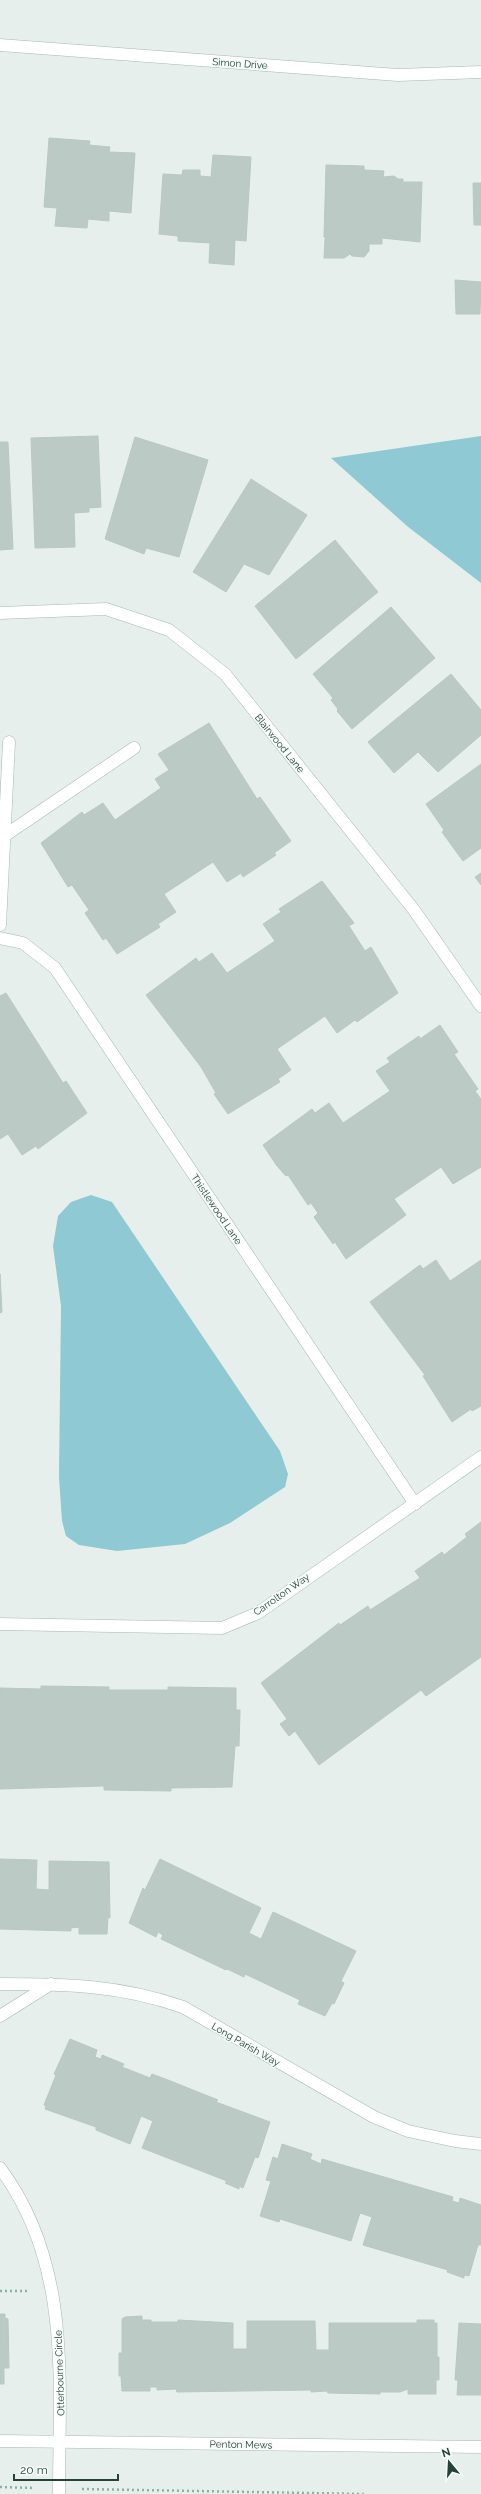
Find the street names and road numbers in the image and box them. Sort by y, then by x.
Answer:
street label: Simon Drive [212,56,268,71]
street label: Blairwood Lane [253,712,307,775]
street label: Thistlewood Lane [189,1172,244,1247]
street label: Carrolton Way [251,1571,312,1618]
street label: Long Parish Way [210,2020,282,2069]
street label: Otterbourne Circle [53,2330,66,2416]
street label: Penton Mews [210,2438,273,2451]

